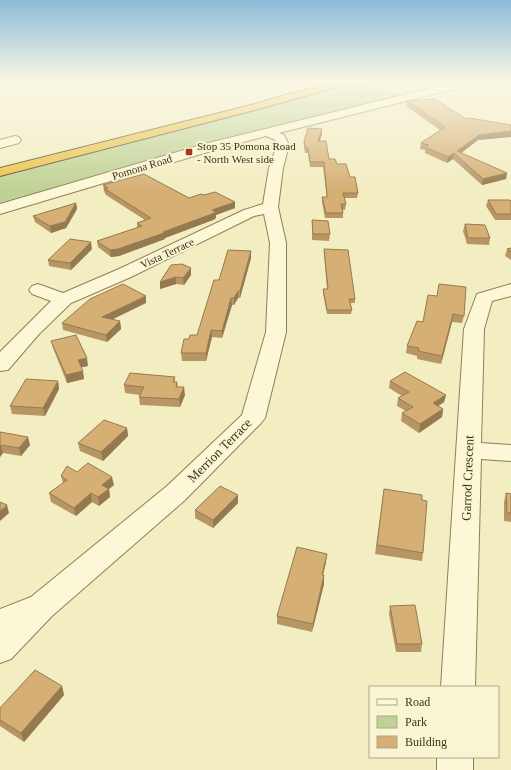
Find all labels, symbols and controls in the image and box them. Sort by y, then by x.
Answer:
place label: Stop 35 Pomona Road - North West side [197,140,296,165]
marker: Stop 35 Pomona Road - North West side [184,147,194,157]
street label: Pomona Road [111,152,174,182]
street label: Vista Terrace [138,235,196,271]
street label: Merrion Terrace [184,415,255,485]
street label: Garrod Crescent [459,435,477,521]
legend [369,686,499,758]
text: Road [405,695,430,709]
text: Park [405,715,427,729]
text: Building [405,735,447,749]

